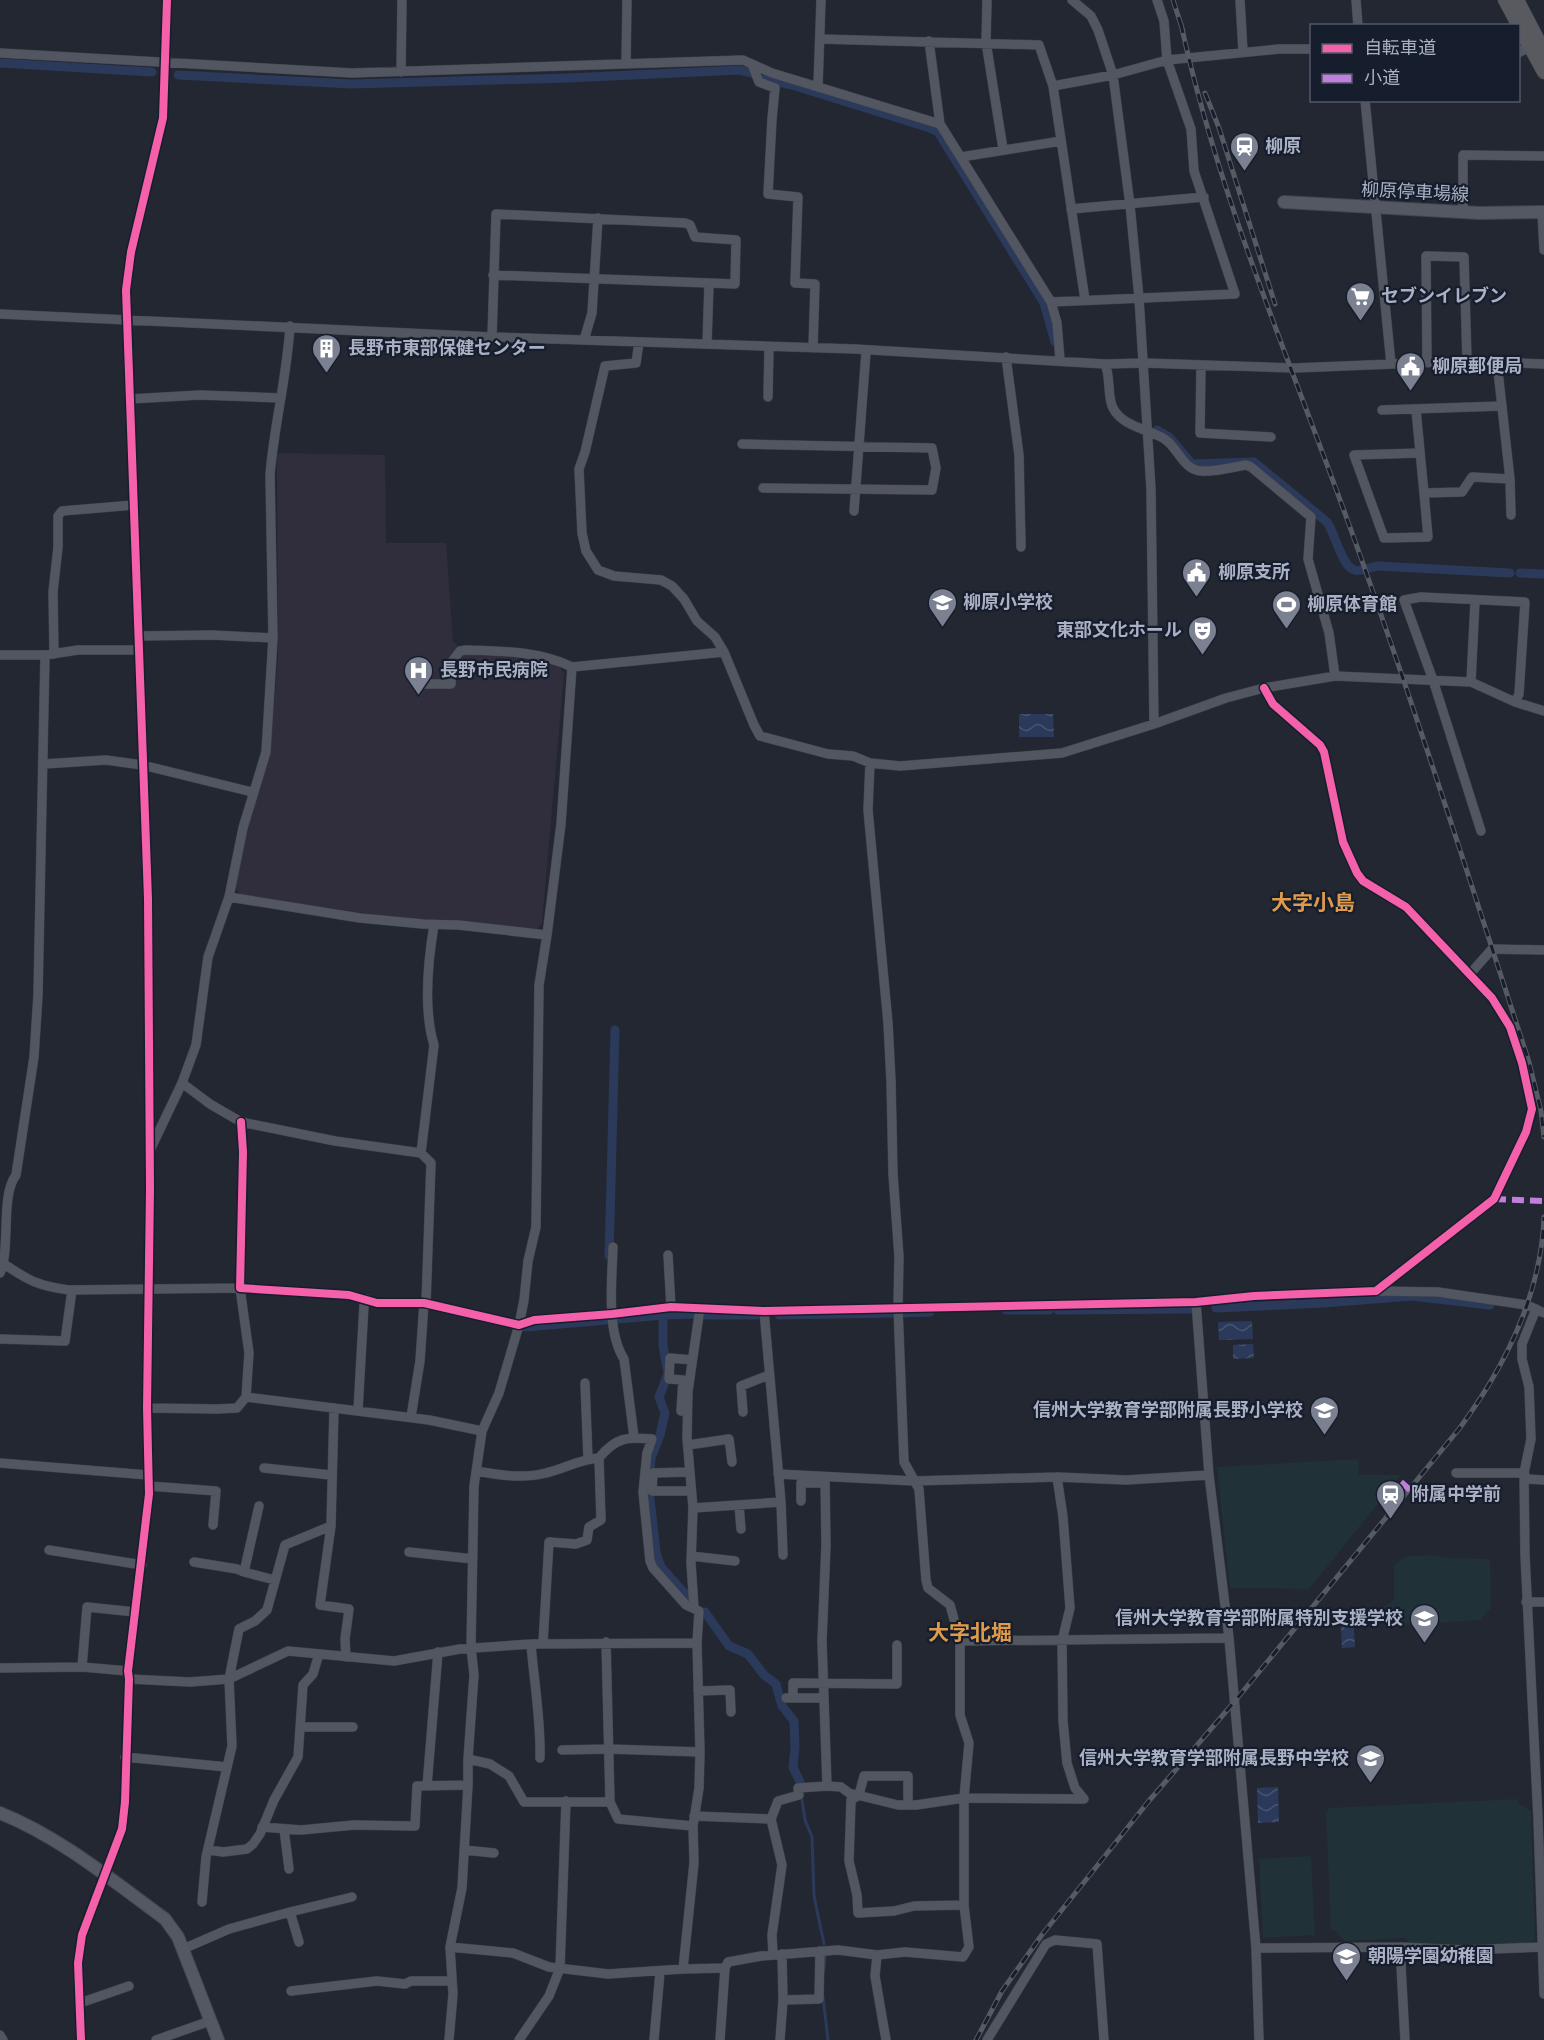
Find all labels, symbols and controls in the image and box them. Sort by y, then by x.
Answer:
legend [1310,24,1520,102]
text: 自転車道 [1364,37,1436,59]
text: 小道 [1364,67,1400,89]
station icon: 柳原 [1228,130,1260,172]
place label: 柳原 [1265,135,1301,157]
street label: 柳原停車場線 [1360,178,1470,206]
supermarket icon: セブンイレブン [1344,280,1376,322]
place label: セブンイレブン [1381,285,1507,307]
building icon: 長野市東部保健センター [311,332,343,374]
place label: 長野市東部保健センター [348,337,546,359]
public building icon: 柳原郵便局 [1395,350,1427,392]
place label: 柳原郵便局 [1432,355,1522,377]
public building icon: 柳原支所 [1181,556,1213,598]
place label: 柳原支所 [1218,561,1290,583]
school or university icon: 柳原小学校 [926,586,958,628]
sports icon: 柳原体育館 [1270,588,1302,630]
place label: 柳原小学校 [963,591,1053,613]
place label: 柳原体育館 [1307,593,1397,615]
theatre icon: 東部文化ホール [1187,614,1219,656]
place label: 東部文化ホール [1056,619,1182,641]
hospital icon: 長野市民病院 [403,654,435,696]
place label: 長野市民病院 [440,659,548,681]
district label: 大字小島 [1271,890,1355,915]
school or university icon: 信州大学教育学部附属長野小学校 [1308,1394,1340,1436]
place label: 信州大学教育学部附属長野小学校 [1033,1399,1303,1421]
station icon: 附属中学前 [1374,1478,1406,1520]
place label: 附属中学前 [1411,1483,1501,1505]
school or university icon: 信州大学教育学部附属特別支援学校 [1408,1602,1440,1644]
place label: 信州大学教育学部附属特別支援学校 [1115,1607,1403,1629]
district label: 大字北堀 [928,1620,1012,1645]
school or university icon: 信州大学教育学部附属長野中学校 [1354,1742,1386,1784]
place label: 信州大学教育学部附属長野中学校 [1079,1747,1349,1769]
school or university icon: 朝陽学園幼稚園 [1331,1940,1363,1982]
place label: 朝陽学園幼稚園 [1368,1945,1494,1967]

